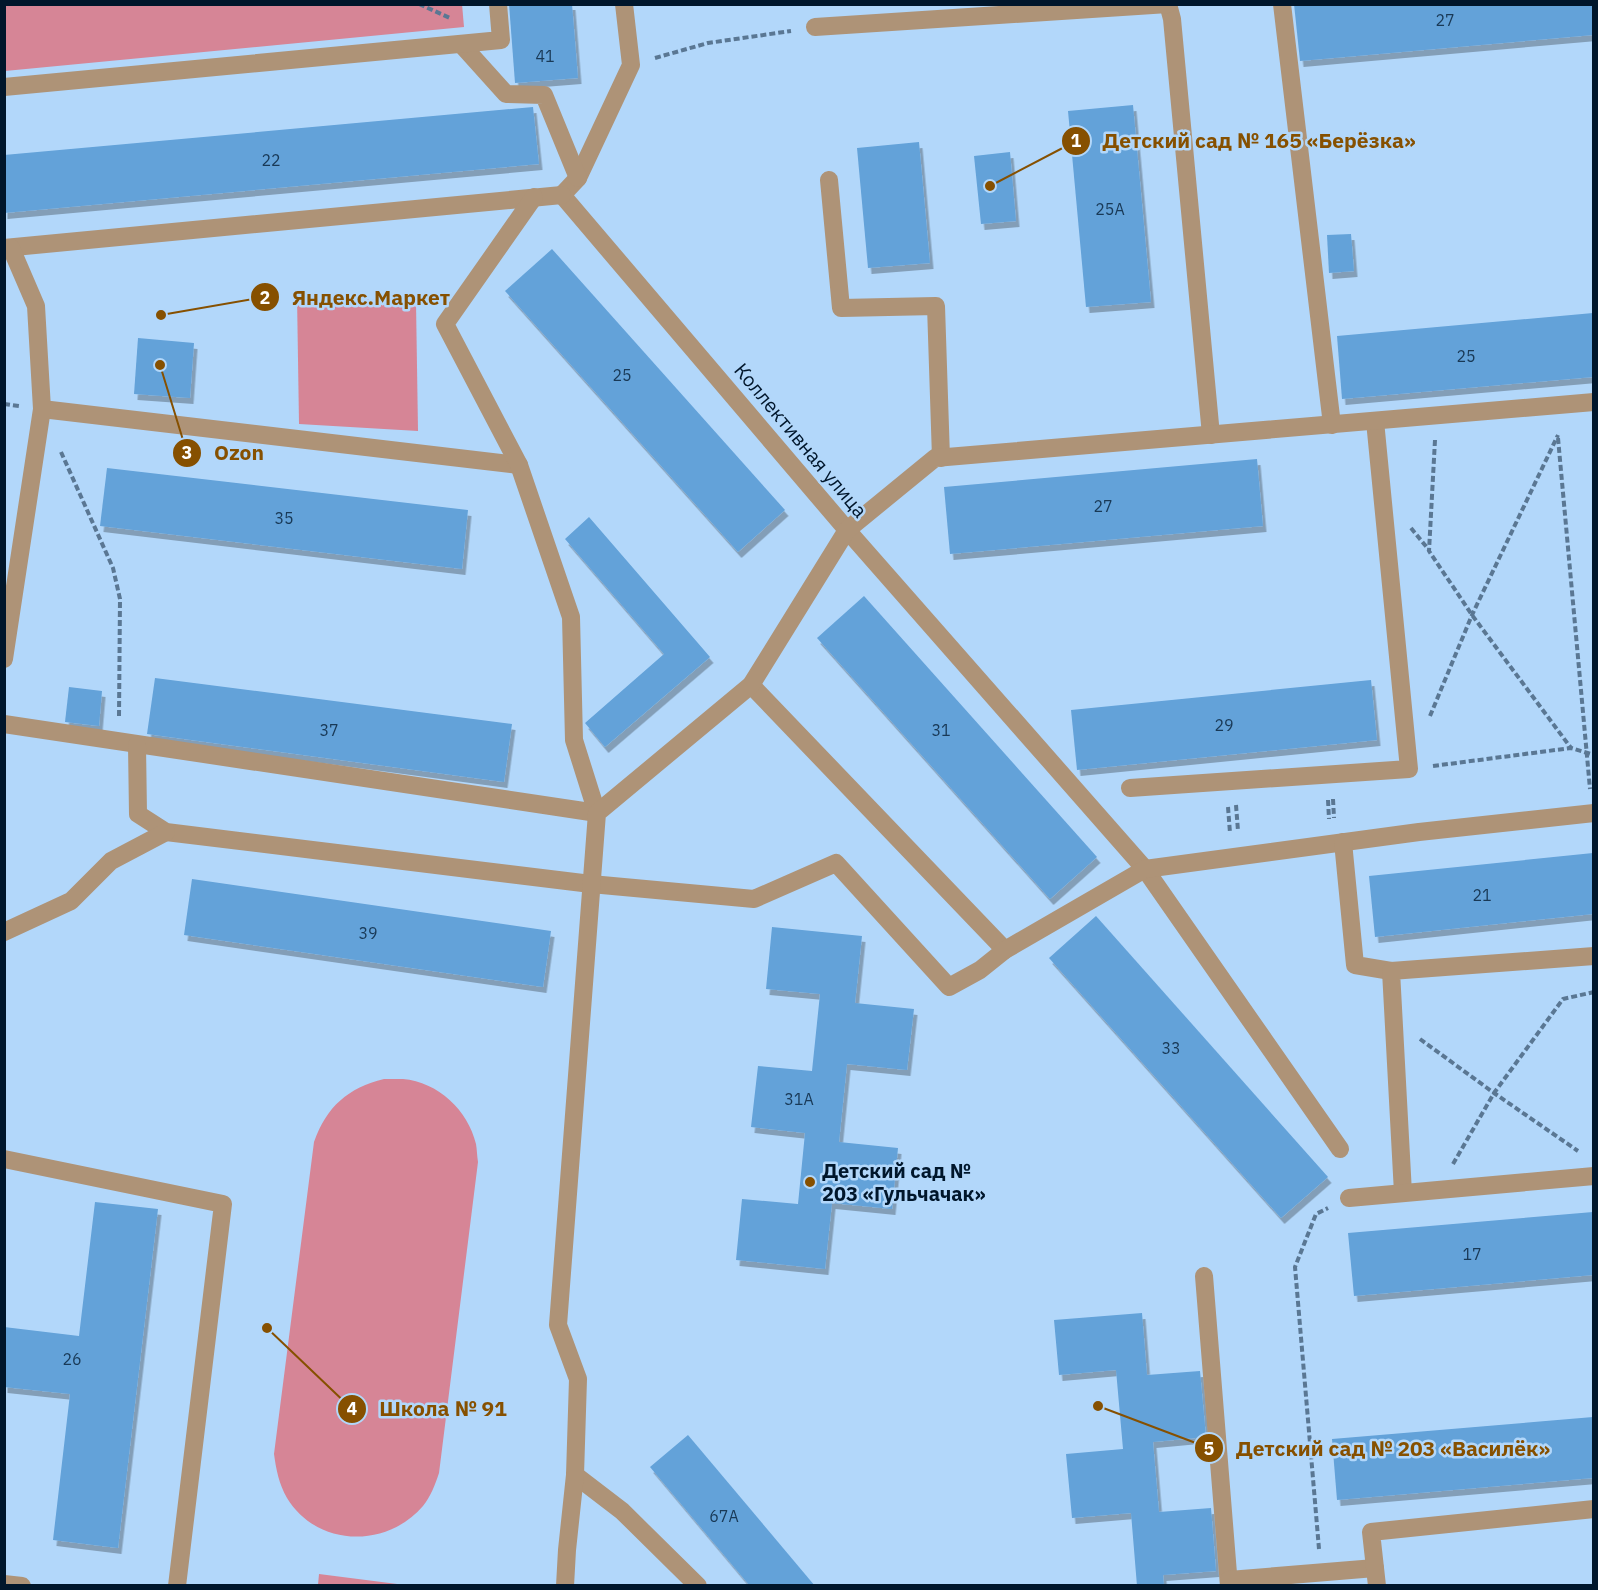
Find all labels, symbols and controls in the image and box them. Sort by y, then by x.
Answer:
house number: 27 [1435,10,1455,30]
house number: 41 [535,46,555,66]
callout: Детский сад № 165 «Берёзка» [1061,121,1428,160]
text: Детский сад № 165 «Берёзка» [1102,126,1416,154]
text: 1 [1071,129,1082,152]
house number: 22 [261,150,281,170]
house number: 25А [1095,199,1125,219]
callout: Яндекс.Маркет [250,278,463,317]
text: Яндекс.Маркет [292,283,450,311]
text: 2 [260,286,270,309]
house number: 25 [1456,346,1476,366]
street label: Коллективная улица [728,357,874,523]
house number: 25 [612,365,632,385]
callout: Ozon [172,434,276,473]
text: Ozon [214,438,264,466]
text: 3 [182,441,192,464]
house number: 27 [1093,496,1113,516]
house number: 35 [274,508,294,528]
house number: 29 [1214,715,1234,735]
house number: 37 [319,720,339,740]
house number: 31 [931,720,951,740]
house number: 21 [1472,885,1492,905]
house number: 39 [358,923,378,943]
house number: 33 [1161,1038,1181,1058]
house number: 31А [784,1089,814,1109]
place label: Детский сад № 203 «Гульчачак» [822,1157,986,1207]
marker: Детский сад № 203 «Гульчачак» [803,1175,817,1189]
house number: 17 [1462,1244,1482,1264]
house number: 26 [62,1349,82,1369]
callout: Школа № 91 [337,1389,519,1428]
text: Школа № 91 [379,1394,507,1422]
text: 4 [347,1397,358,1420]
callout: Детский сад № 203 «Василёк» [1194,1429,1563,1468]
text: Детский сад № 203 «Василёк» [1236,1434,1550,1462]
text: 5 [1204,1437,1215,1460]
house number: 67А [709,1506,739,1526]

